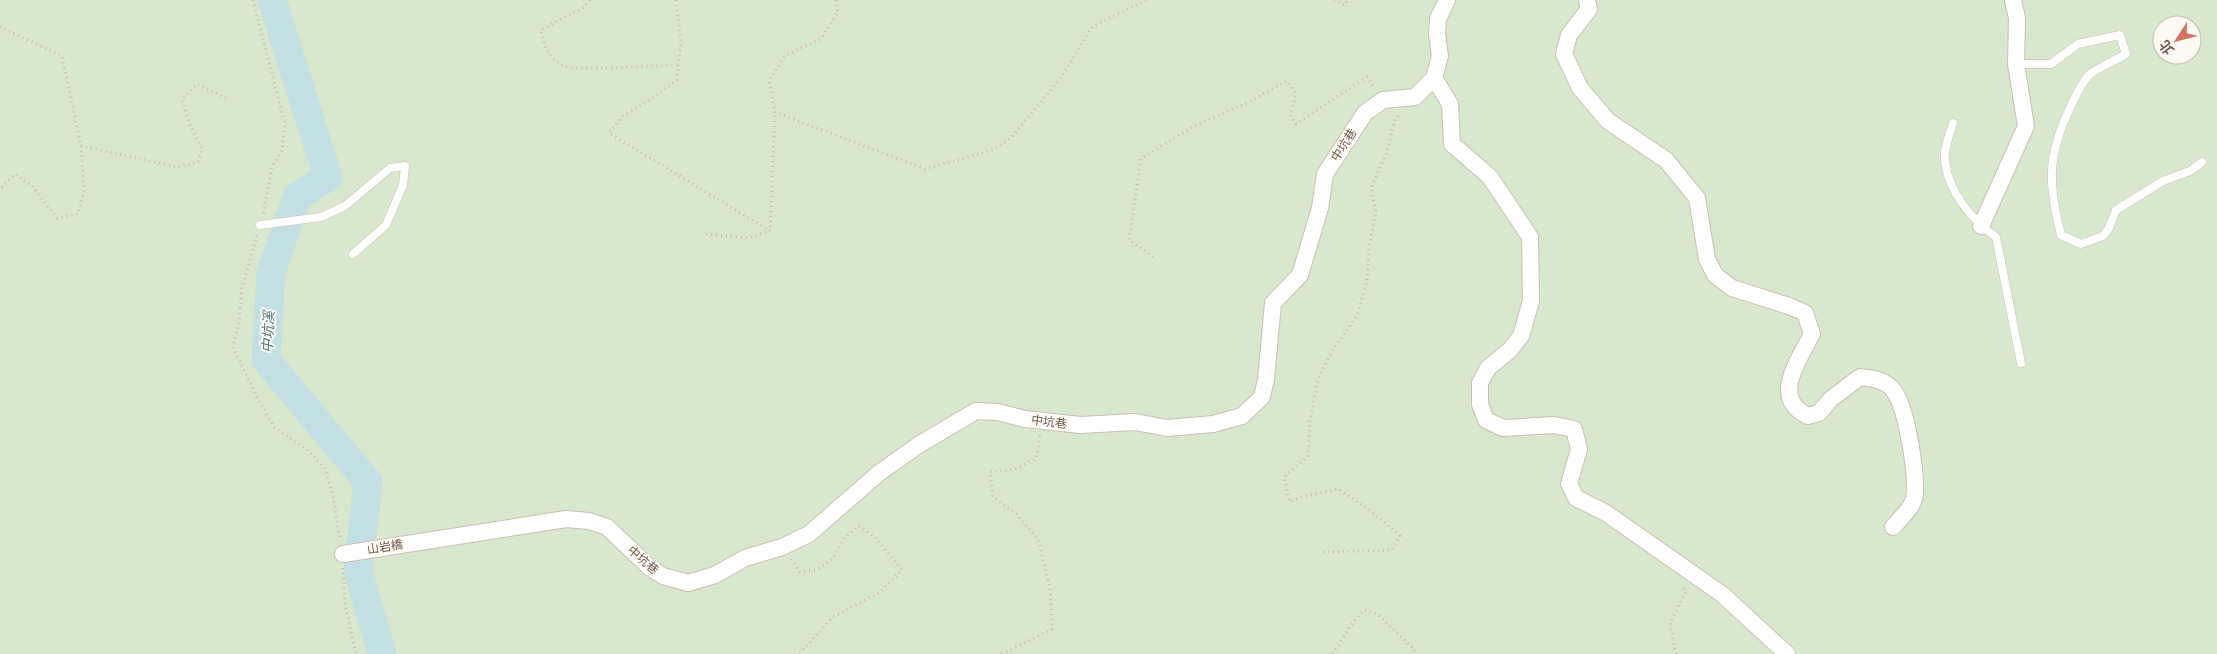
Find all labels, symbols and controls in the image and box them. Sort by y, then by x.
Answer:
north arrow [2152,15,2202,65]
text: 北 [2156,37,2177,58]
street label: 中坑巷 [1328,126,1360,164]
water label: 中坑溪 [259,309,277,353]
street label: 中坑巷 [1030,413,1068,431]
street label: 山岩橋 [366,537,404,557]
street label: 中坑巷 [625,543,661,577]

